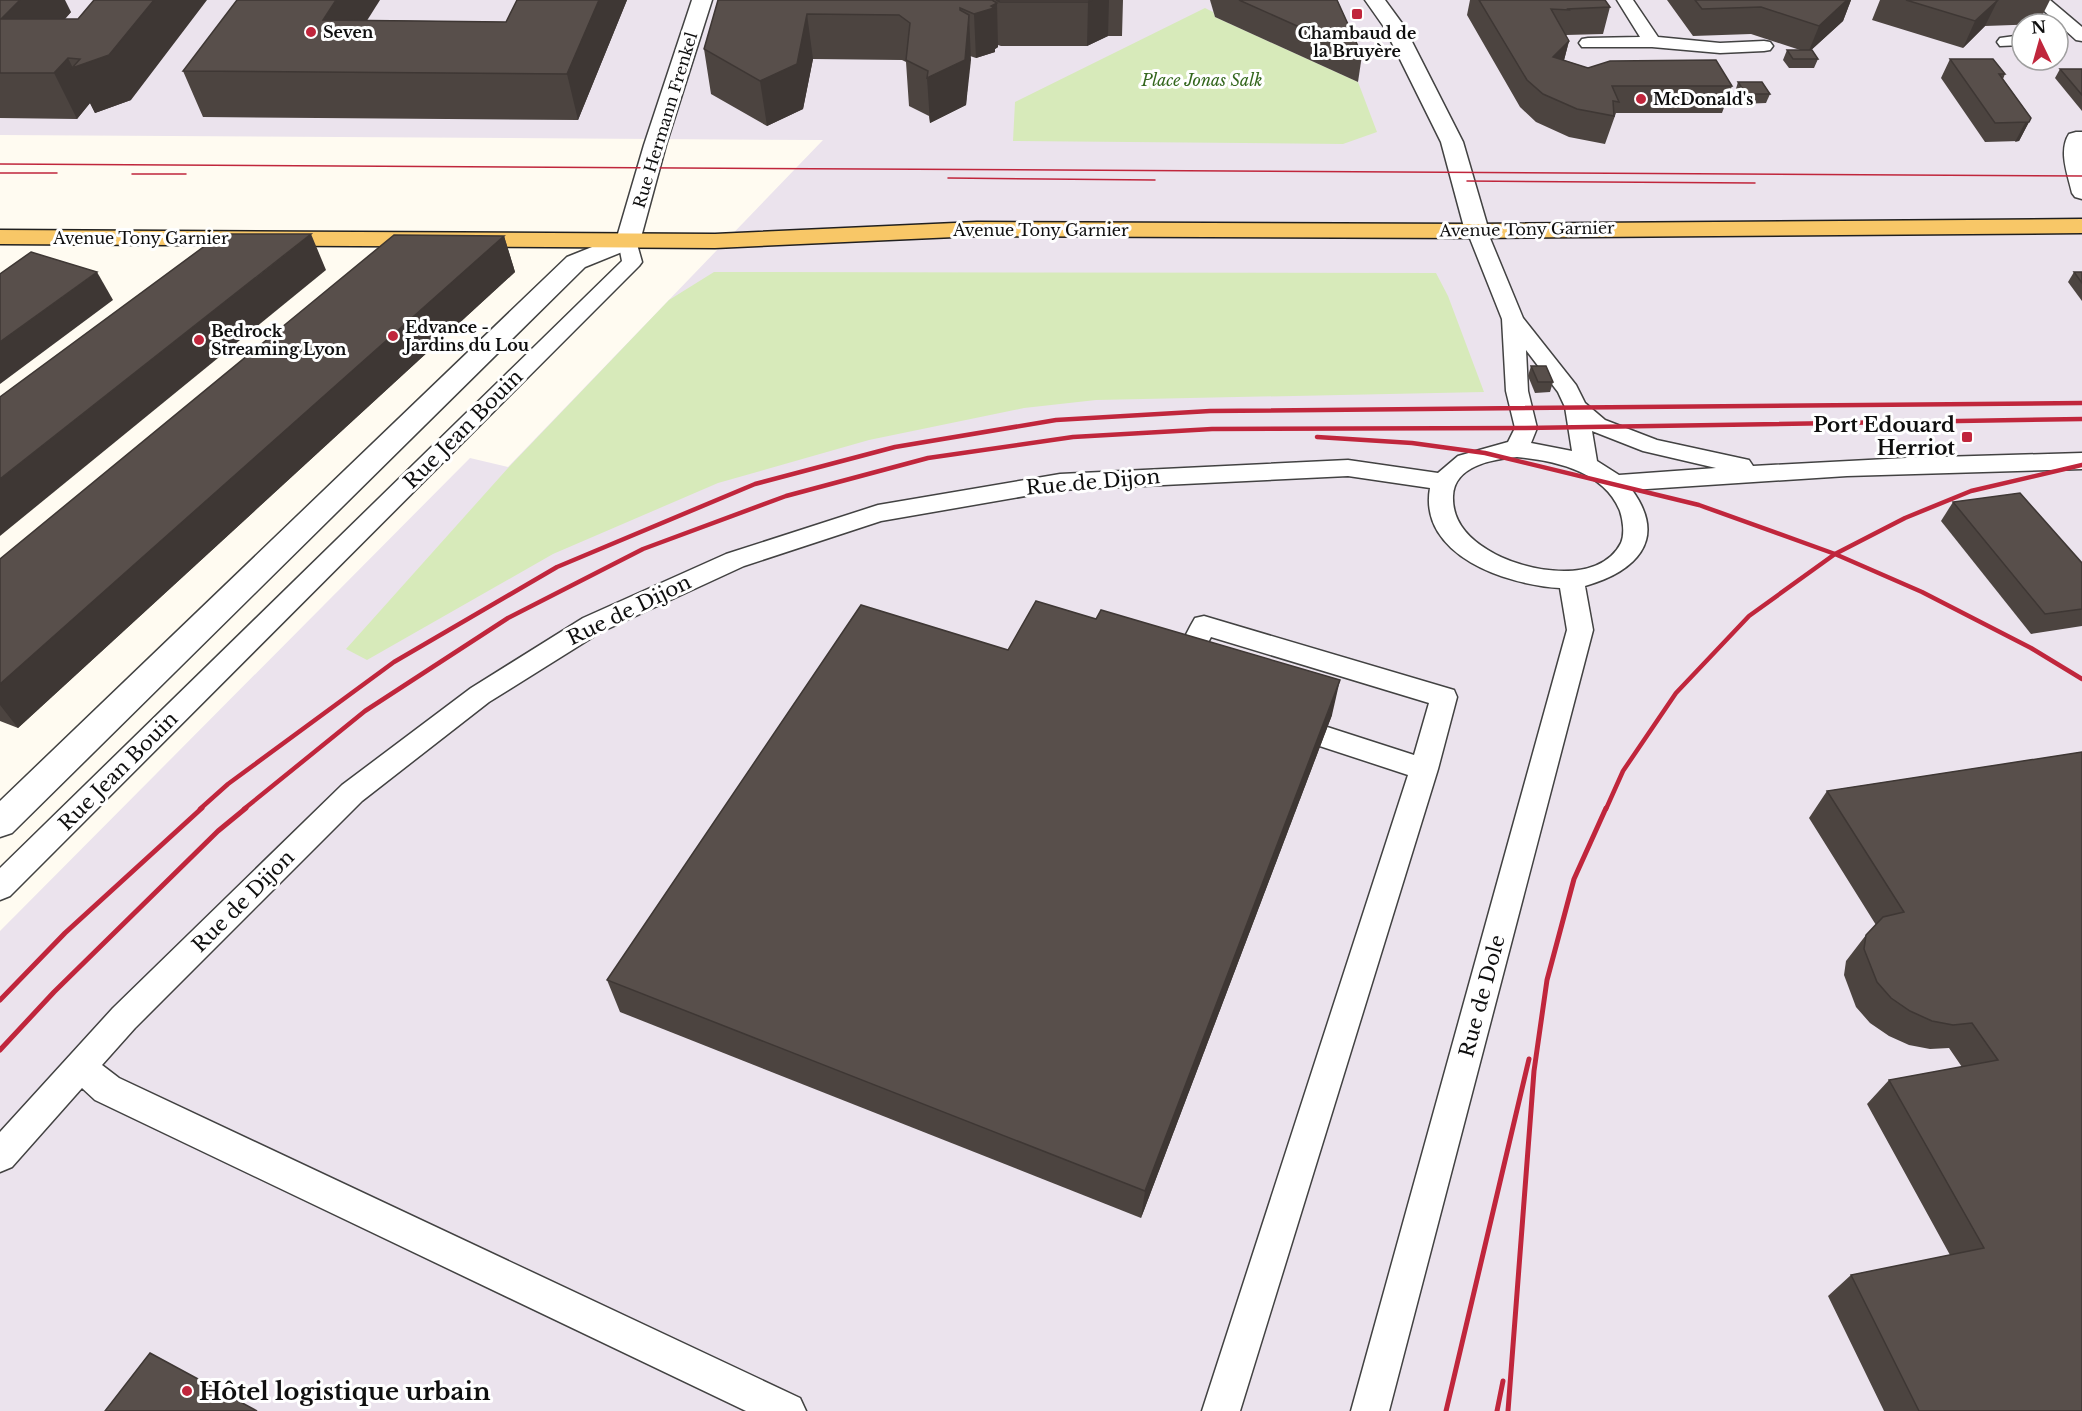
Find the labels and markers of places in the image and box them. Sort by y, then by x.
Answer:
marker: Chambaud de la Bruyère [1350,7,1364,21]
place label: Seven [323,22,374,42]
place label: Chambaud de la Bruyère [1298,23,1416,61]
marker: Seven [304,25,318,39]
place label: McDonald's [1653,89,1754,109]
marker: McDonald's [1634,92,1648,106]
place label: Edvance - Jardins du Lou [402,317,530,355]
place label: Bedrock Streaming Lyon [211,321,347,359]
marker: Edvance - Jardins du Lou [386,329,400,343]
marker: Bedrock Streaming Lyon [192,333,206,347]
place label: Port Edouard Herriot [1813,413,1955,460]
marker: Port Edouard Herriot [1960,430,1974,444]
place label: Hôtel logistique urbain [199,1377,491,1406]
marker: Hôtel logistique urbain [180,1384,194,1398]

